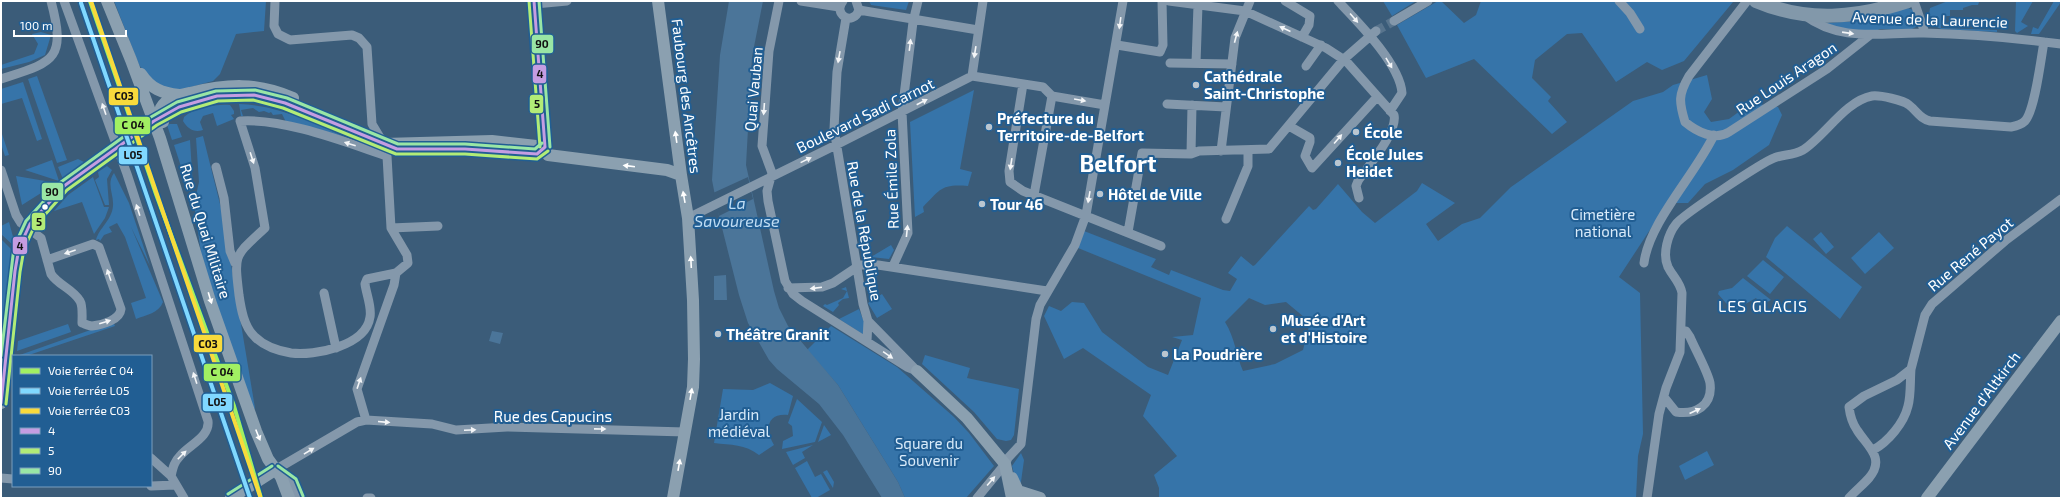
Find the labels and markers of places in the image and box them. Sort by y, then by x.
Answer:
place label: Cathédrale Saint-Christophe [1204,67,1325,102]
marker: Cathédrale Saint-Christophe [1191,80,1201,90]
place label: Préfecture du Territoire-de-Belfort [997,109,1144,144]
marker: Préfecture du Territoire-de-Belfort [984,122,994,132]
place label: École [1364,122,1402,141]
marker: École [1351,127,1361,137]
place label: École Jules Heidet [1346,144,1423,180]
marker: École Jules Heidet [1333,158,1343,168]
place label: Hôtel de Ville [1108,185,1202,203]
marker: Hôtel de Ville [1095,189,1105,199]
place label: Tour 46 [990,195,1043,213]
marker: Tour 46 [977,199,987,209]
unlabelled marker [40,202,50,212]
place label: Musée d'Art et d'Histoire [1281,311,1367,346]
marker: Musée d'Art et d'Histoire [1268,324,1278,334]
place label: Théâtre Granit [726,325,829,343]
marker: Théâtre Granit [713,329,723,339]
place label: La Poudrière [1173,345,1263,363]
marker: La Poudrière [1160,349,1170,359]

